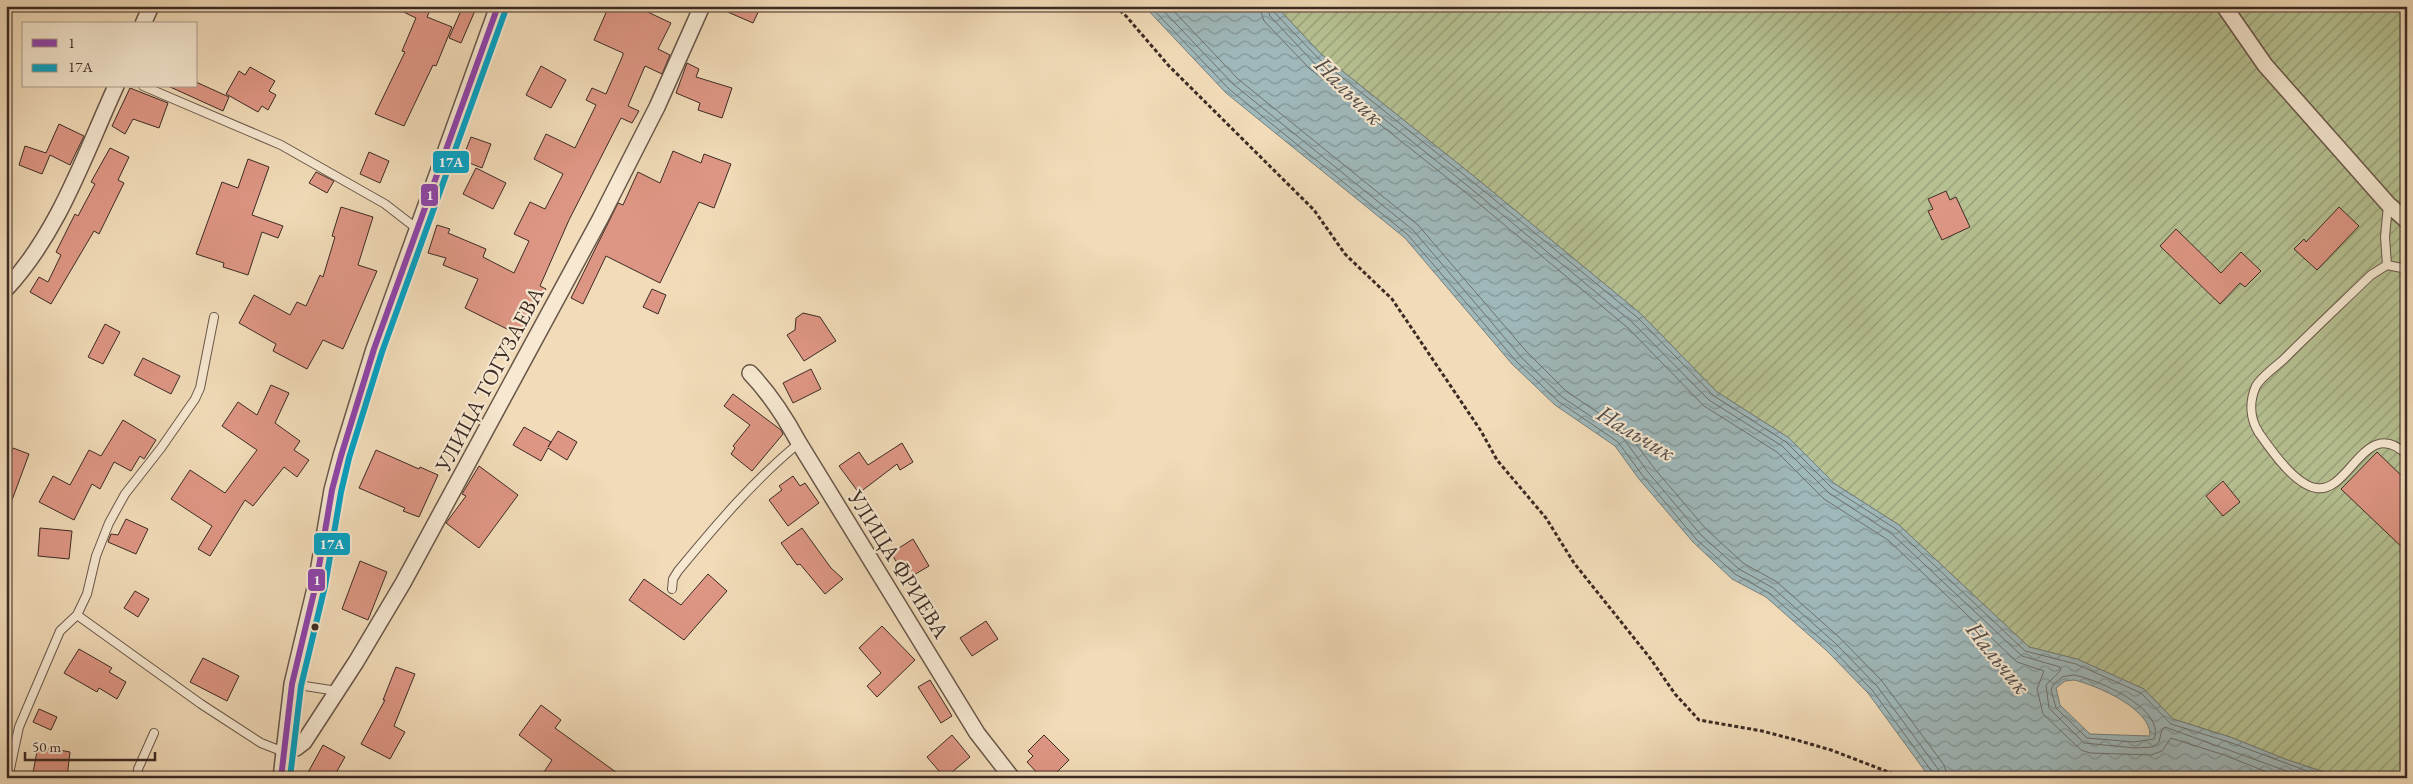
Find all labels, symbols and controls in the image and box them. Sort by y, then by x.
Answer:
legend [22,22,198,88]
text: 1 [68,33,75,52]
water label: Нальчик [1308,49,1391,132]
text: 17А [68,57,93,76]
line badge: 17А [432,150,470,174]
text: 17А [439,153,464,171]
line badge: 1 [420,183,439,207]
text: 1 [426,186,434,204]
street label: УЛИЦА ТОГУЗАЕВА [428,281,551,478]
water label: Нальчик [1591,397,1681,468]
street label: УЛИЦА ФРИЕВА [841,484,956,645]
line badge: 17А [313,532,351,556]
text: 17А [320,535,345,553]
line badge: 1 [307,568,326,592]
text: 1 [313,571,321,589]
water label: Нальчик [1959,614,2038,701]
unlabelled marker [310,622,320,632]
scale bar [25,729,155,761]
text: 50 m [32,737,61,756]

